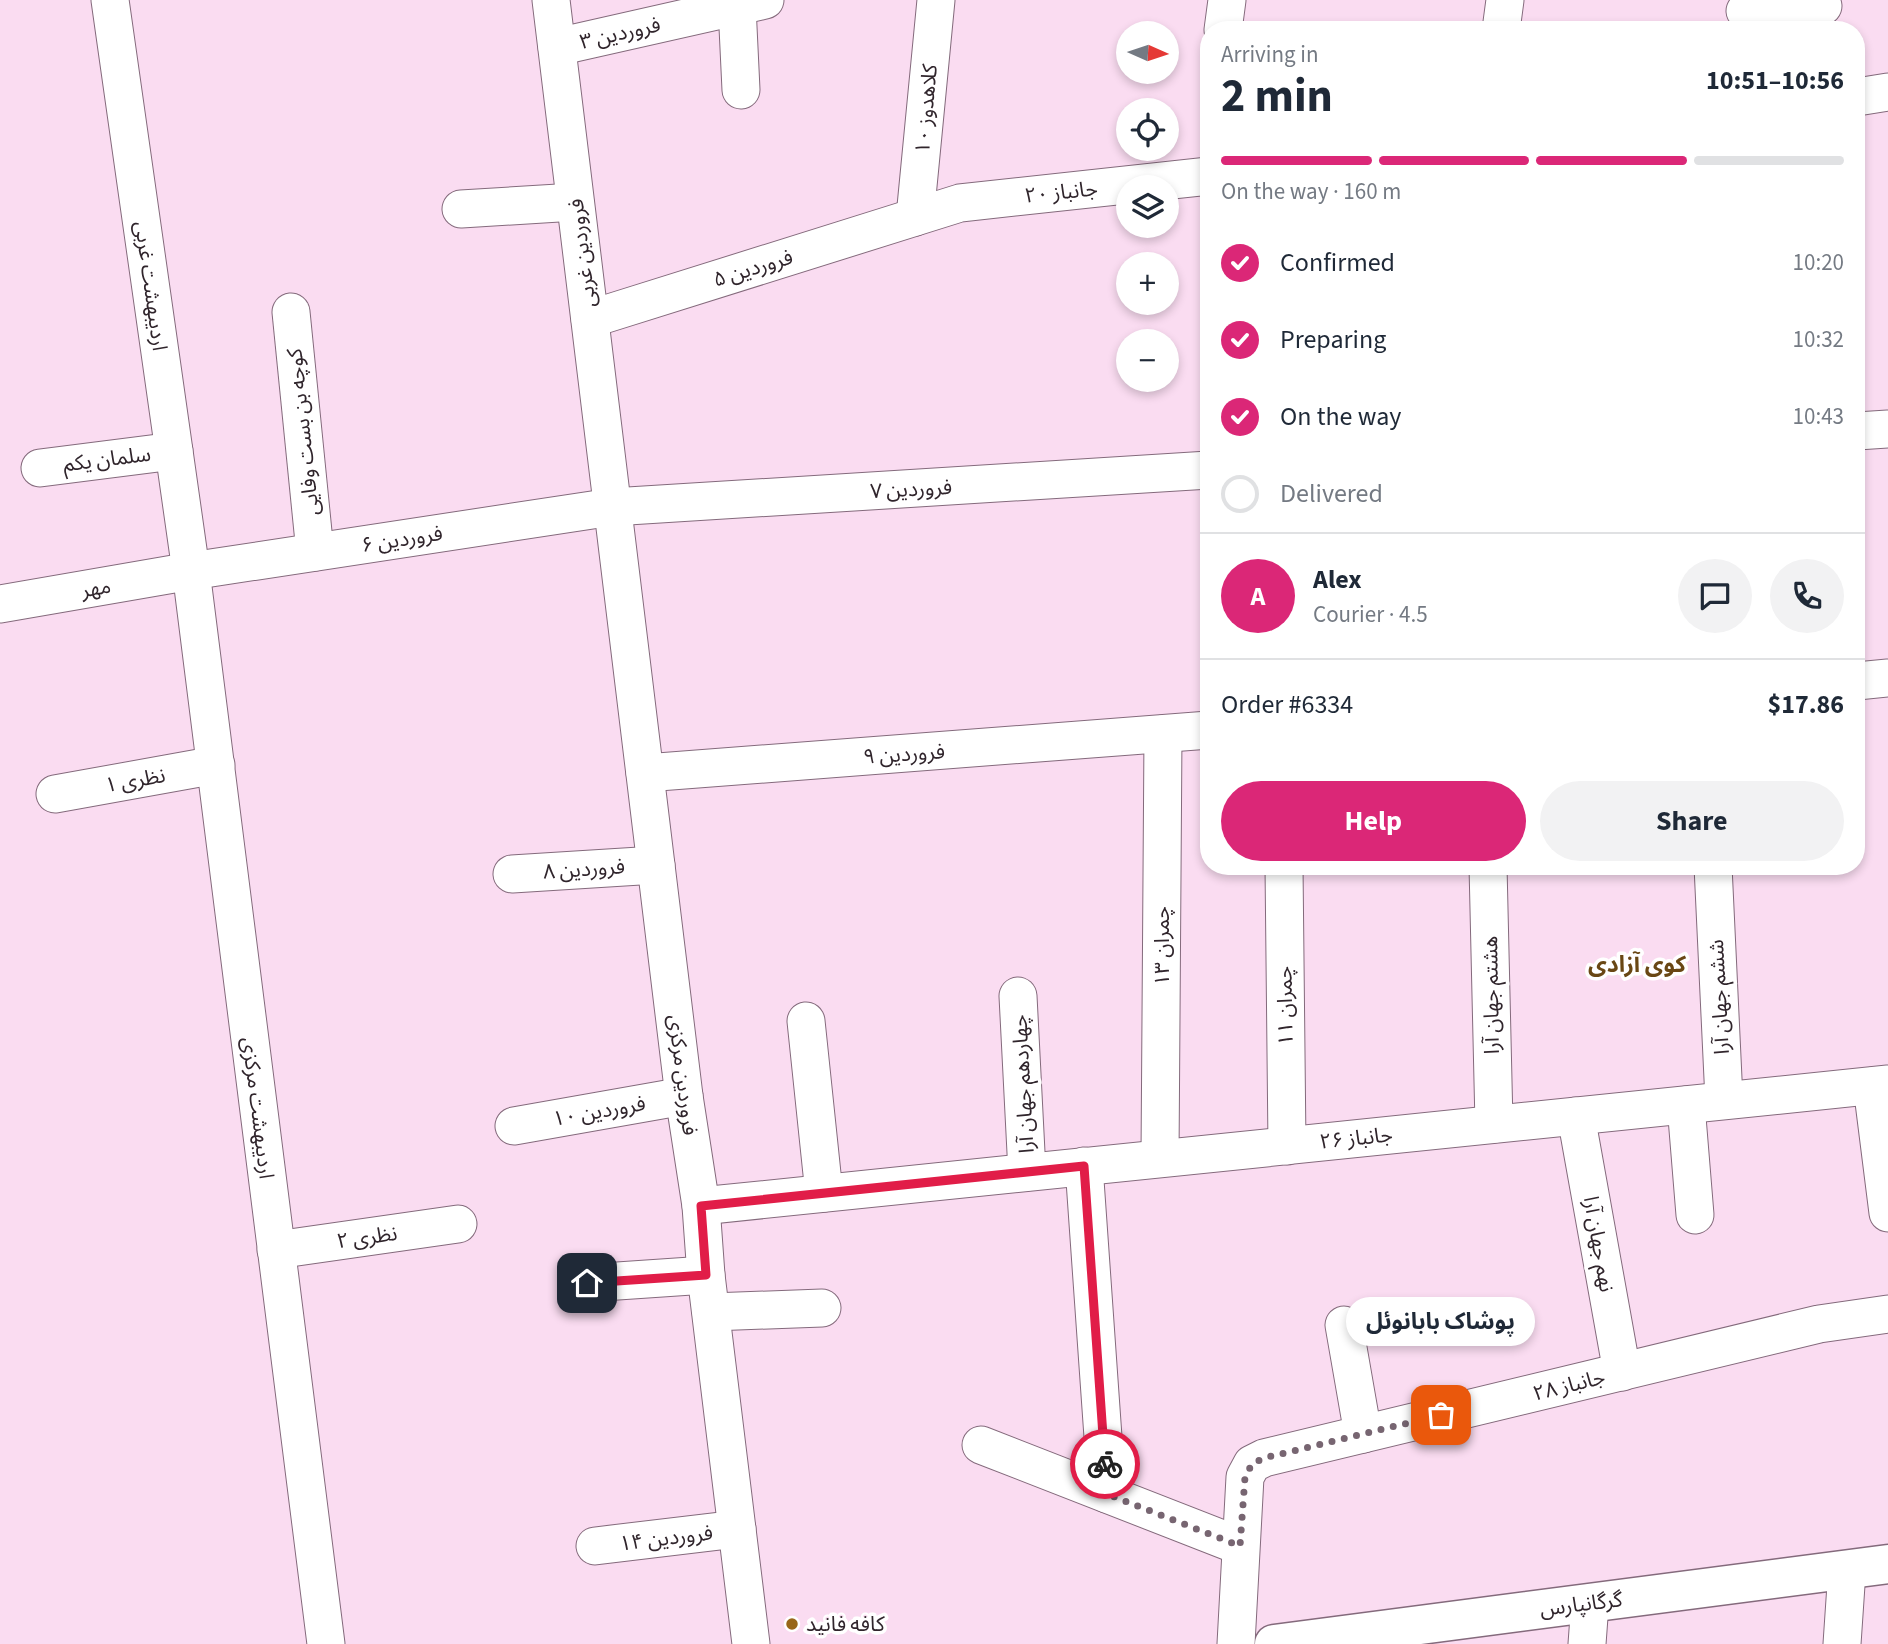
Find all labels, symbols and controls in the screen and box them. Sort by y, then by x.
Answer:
street label: فروردین ۳ [577,9,663,57]
north arrow [1116,21,1180,84]
map controls [1116,21,1179,392]
text: Arriving in [1221,38,1319,71]
text: 10:51–10:56 [1706,62,1844,99]
street label: کلاهدوز ۱۰ [907,63,945,155]
text: 2 min [1221,64,1333,129]
button: locate [1116,98,1179,161]
street label: ۲۰ جانباز [1023,173,1099,211]
button: layers [1116,175,1179,238]
text: On the way · 160 m [1221,175,1401,208]
street label: فروردین غربی [560,197,604,309]
street label: اردیبهشت غربی [127,219,175,353]
street label: فروردین ۵ [709,242,797,294]
icon: check [1221,244,1259,282]
text: Confirmed [1280,244,1395,281]
text: 10:20 [1793,246,1844,279]
button: + [1116,252,1179,315]
icon: check [1221,321,1259,359]
text: Preparing [1280,321,1386,358]
text: 10:32 [1793,323,1844,356]
button: − [1116,329,1179,392]
street label: کوچه بن بست وفایی [279,347,327,517]
icon: check [1221,398,1259,436]
text: On the way [1280,398,1401,435]
text: 10:43 [1793,400,1844,433]
street label: سلمان یکم [61,439,153,479]
street label: فروردین ۷ [869,472,953,506]
text: Delivered [1280,475,1383,512]
street label: فروردین ۶ [359,518,445,560]
button: chat [1678,559,1752,633]
button: phone [1770,559,1844,633]
text: Alex [1313,561,1362,598]
street label: مهر [78,571,113,606]
text: A [1251,578,1265,615]
text: Courier · 4.5 [1313,598,1428,631]
text: Order #6334 [1221,686,1353,723]
text: $17.86 [1768,686,1844,723]
street label: فروردین ۹ [862,736,946,772]
street label: نظری ۱ [102,760,168,800]
button: Help [1221,781,1526,861]
button: Share [1540,781,1844,861]
street label: فروردین ۸ [542,851,626,887]
street label: ۱۳ چمران [1147,906,1177,986]
street label: هشتم جهان آرا [1475,935,1507,1055]
street label: ششم جهان آرا [1701,939,1737,1055]
district label: کوی آزادی [1588,948,1687,981]
street label: ۱۱ چمران [1269,966,1301,1046]
street label: فروردین مرکزی [661,1013,705,1137]
street label: چهاردهم جهان آرا [1004,1014,1042,1154]
street label: اردیبهشت مرکزی [234,1035,282,1181]
street label: فروردین ۱۰ [550,1088,648,1134]
street label: جانباز ۲۶ [1318,1119,1394,1157]
street label: نهم جهان آرا [1576,1194,1622,1294]
street label: نظری ۲ [335,1218,399,1256]
pin [557,1253,617,1313]
icon: home [568,1264,606,1302]
callout: پوشاک بابانوئل [1346,1296,1536,1345]
text: پوشاک بابانوئل [1366,1305,1515,1338]
street label: جانباز ۲۸ [1530,1362,1608,1408]
pin [1411,1385,1471,1445]
icon: bag [1422,1396,1460,1434]
courier [1070,1429,1140,1499]
icon: bike [1086,1445,1124,1483]
street label: فروردین ۱۴ [618,1517,714,1559]
street label: گرگانپارس [1538,1584,1624,1624]
place label: کافه فانید [806,1609,885,1639]
marker: کافه فانید [784,1616,800,1632]

